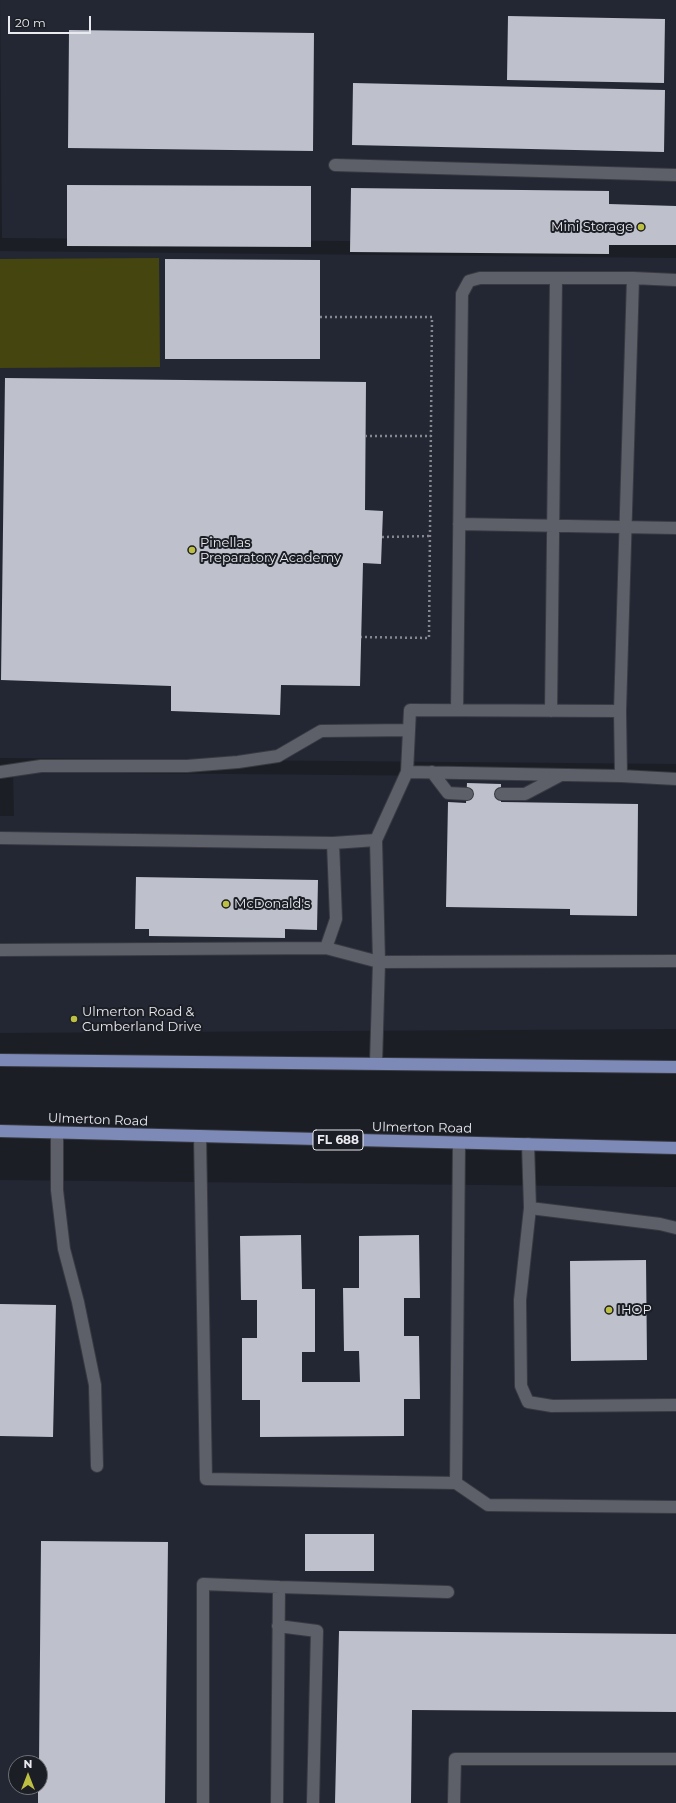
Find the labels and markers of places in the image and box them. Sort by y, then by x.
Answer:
place label: Mini Storage [551,219,633,235]
marker: Mini Storage [636,222,646,232]
place label: Pinellas Preparatory Academy [200,535,341,566]
marker: Pinellas Preparatory Academy [187,545,197,555]
place label: McDonald's [234,896,310,912]
marker: McDonald's [221,899,231,909]
place label: Ulmerton Road & Cumberland Drive [82,1004,202,1035]
marker: Ulmerton Road & Cumberland Drive [69,1014,79,1024]
place label: IHOP [617,1302,652,1318]
marker: IHOP [604,1305,614,1315]

